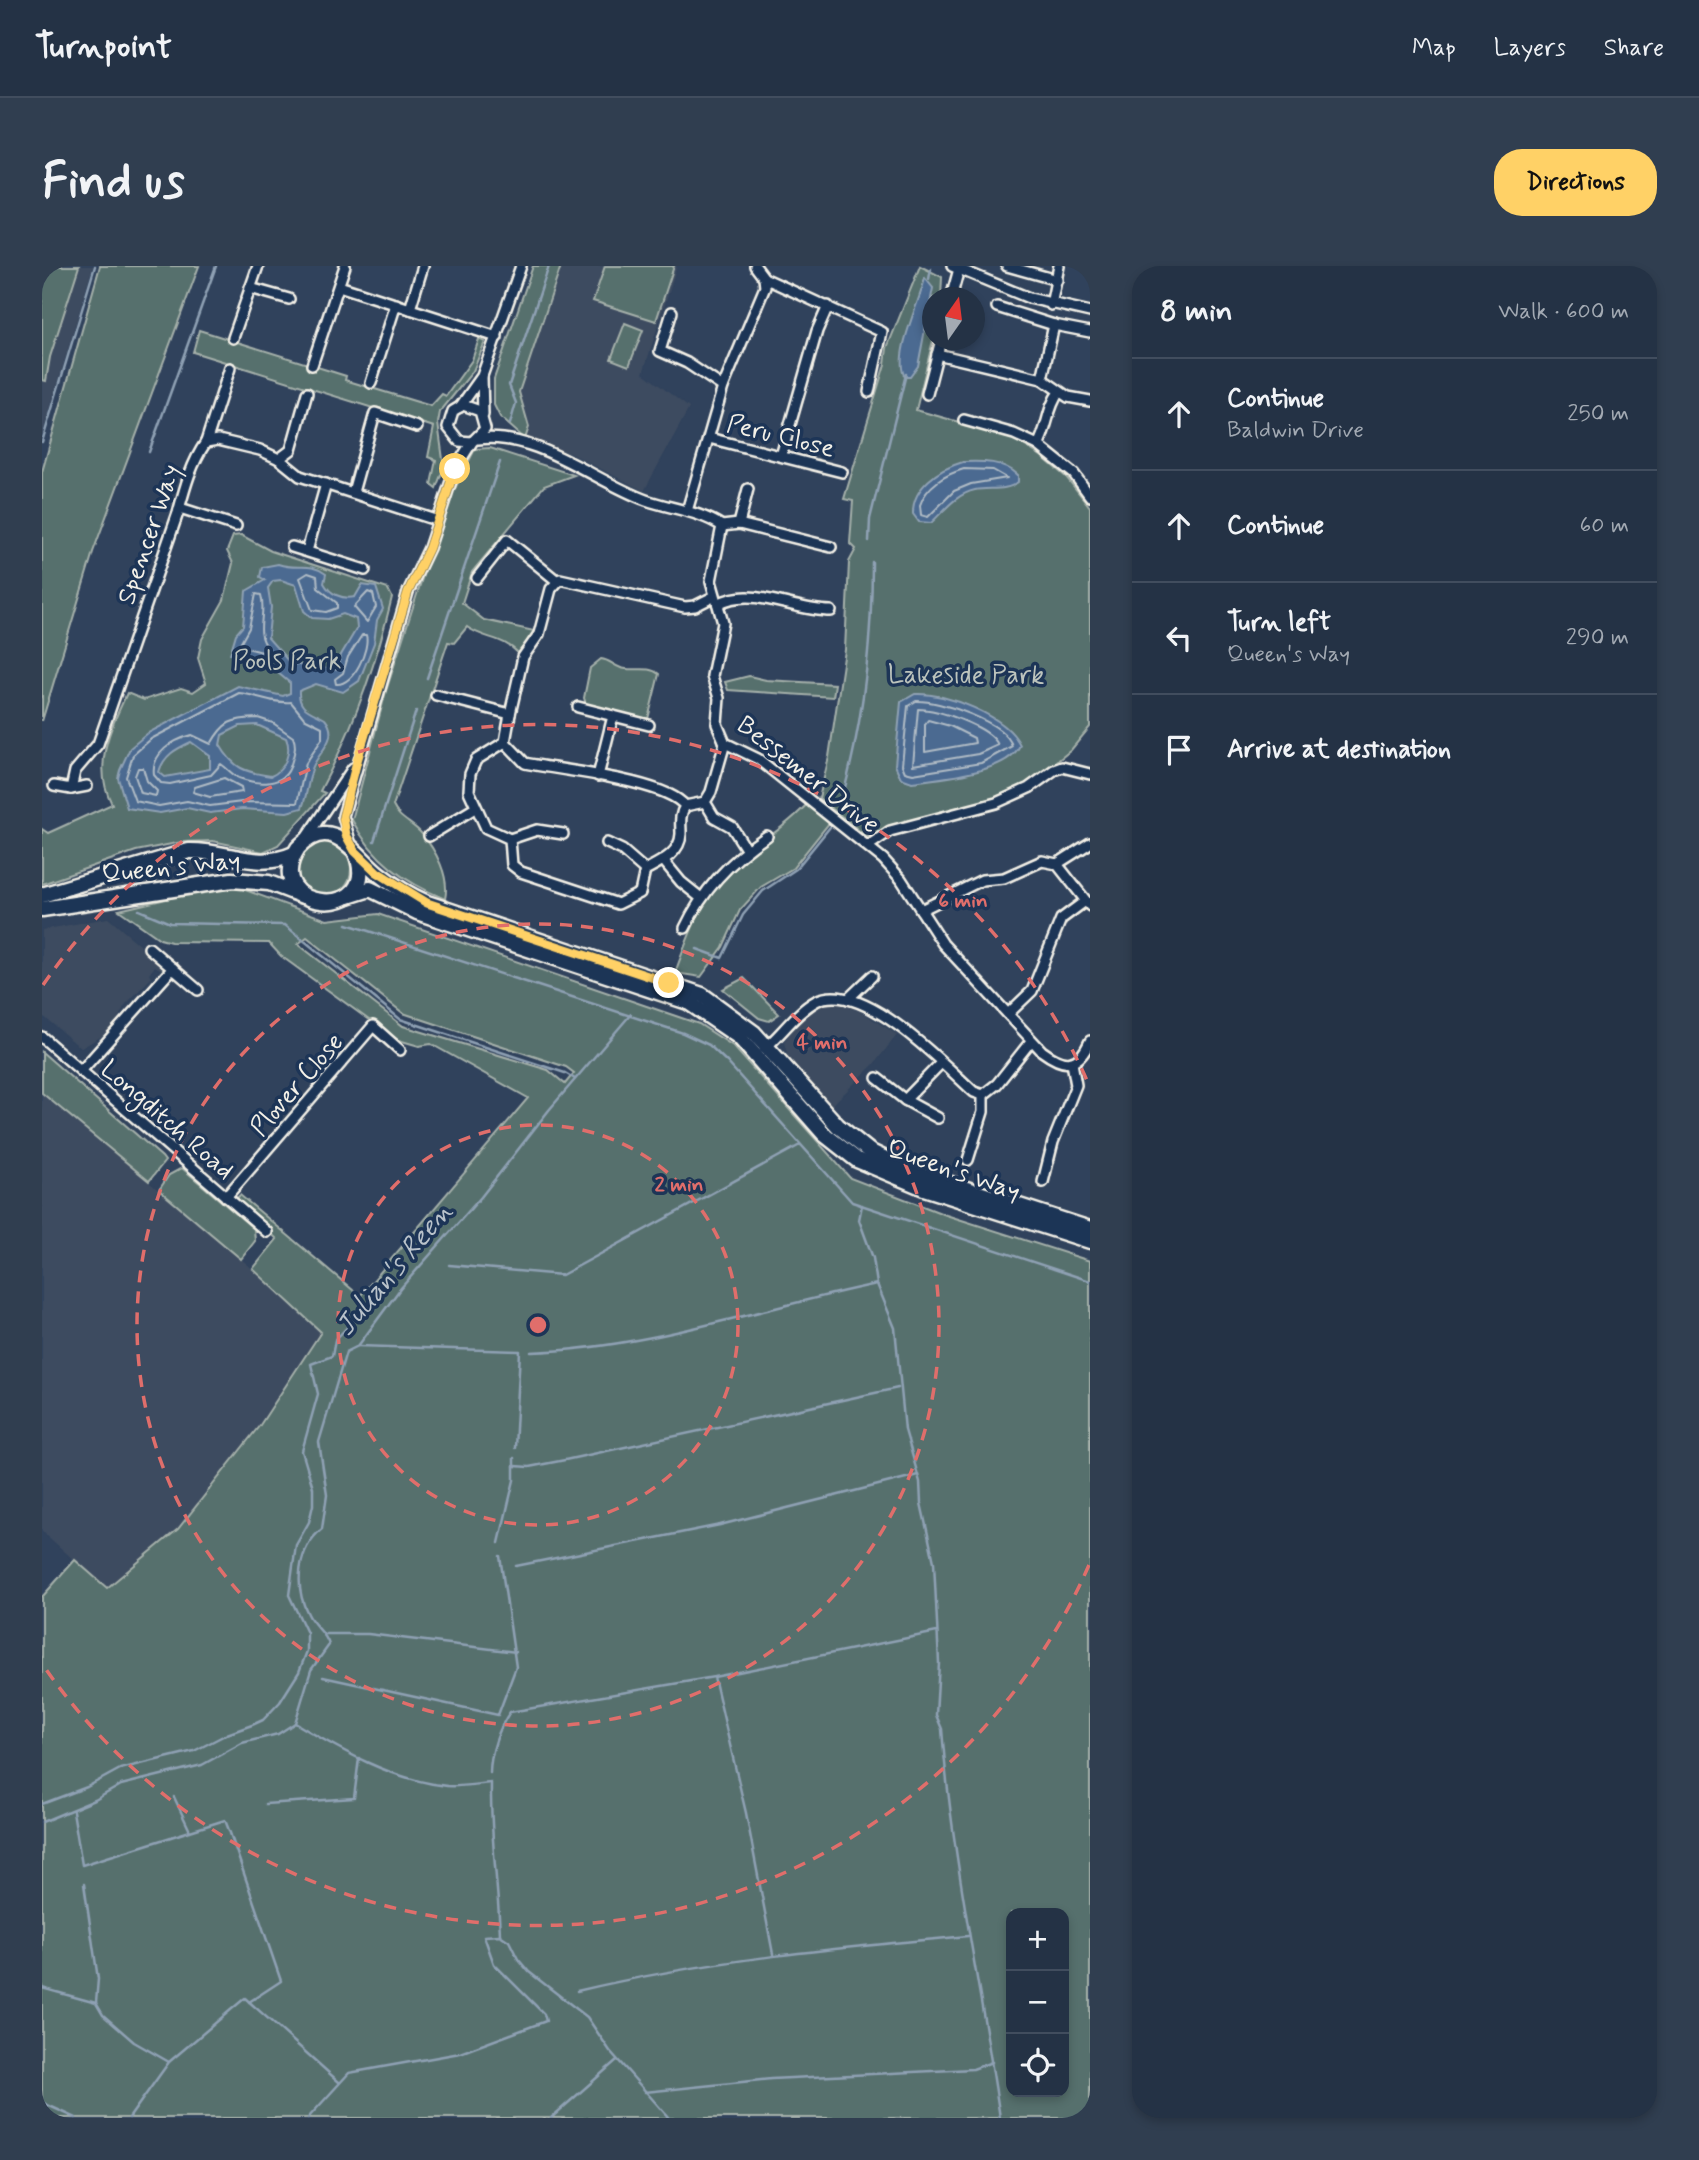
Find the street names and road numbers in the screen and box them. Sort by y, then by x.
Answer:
street label: Peru Close [723,407,838,467]
street label: Spencer Way [110,460,190,609]
street label: Bessemer Drive [729,709,886,842]
street label: Queen's Way [100,844,242,892]
street label: Plover Close [243,1026,352,1144]
street label: Longditch Road [91,1053,241,1190]
street label: Queen's Way [882,1132,1025,1210]

